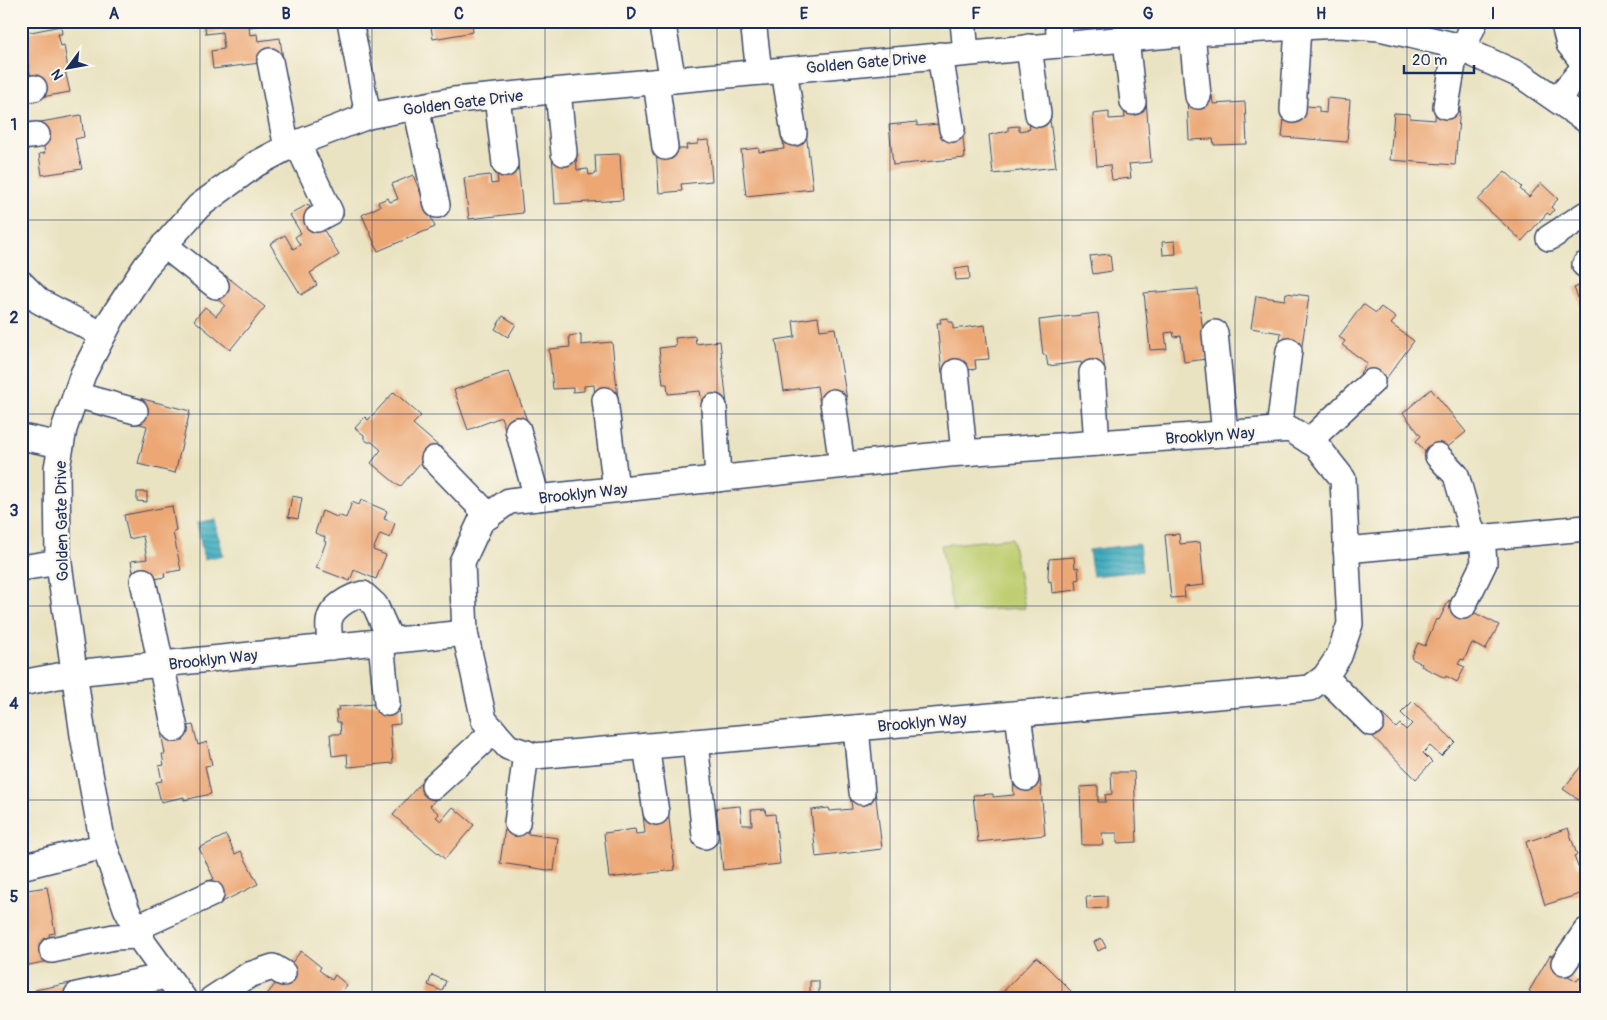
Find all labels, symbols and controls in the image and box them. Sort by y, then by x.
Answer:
text: A [109,4,120,24]
text: B [281,4,291,24]
text: C [454,4,464,24]
text: D [626,4,636,24]
text: E [800,4,809,24]
text: F [971,4,981,24]
text: G [1143,4,1154,24]
text: H [1316,4,1326,24]
text: I [1491,4,1495,24]
north arrow [42,42,92,92]
scale bar [1404,42,1474,74]
street label: Golden Gate Drive [805,48,927,78]
text: 20 m [1412,51,1447,70]
text: N [48,66,67,83]
street label: Golden Gate Drive [402,86,524,120]
text: 1 [11,115,17,135]
text: 2 [10,308,19,328]
street label: Brooklyn Way [1165,423,1256,449]
street label: Golden Gate Drive [51,460,73,581]
street label: Brooklyn Way [538,479,629,509]
text: 3 [10,501,19,521]
street label: Brooklyn Way [168,645,259,675]
text: 4 [9,694,19,714]
street label: Brooklyn Way [877,709,968,737]
text: 5 [10,887,19,907]

